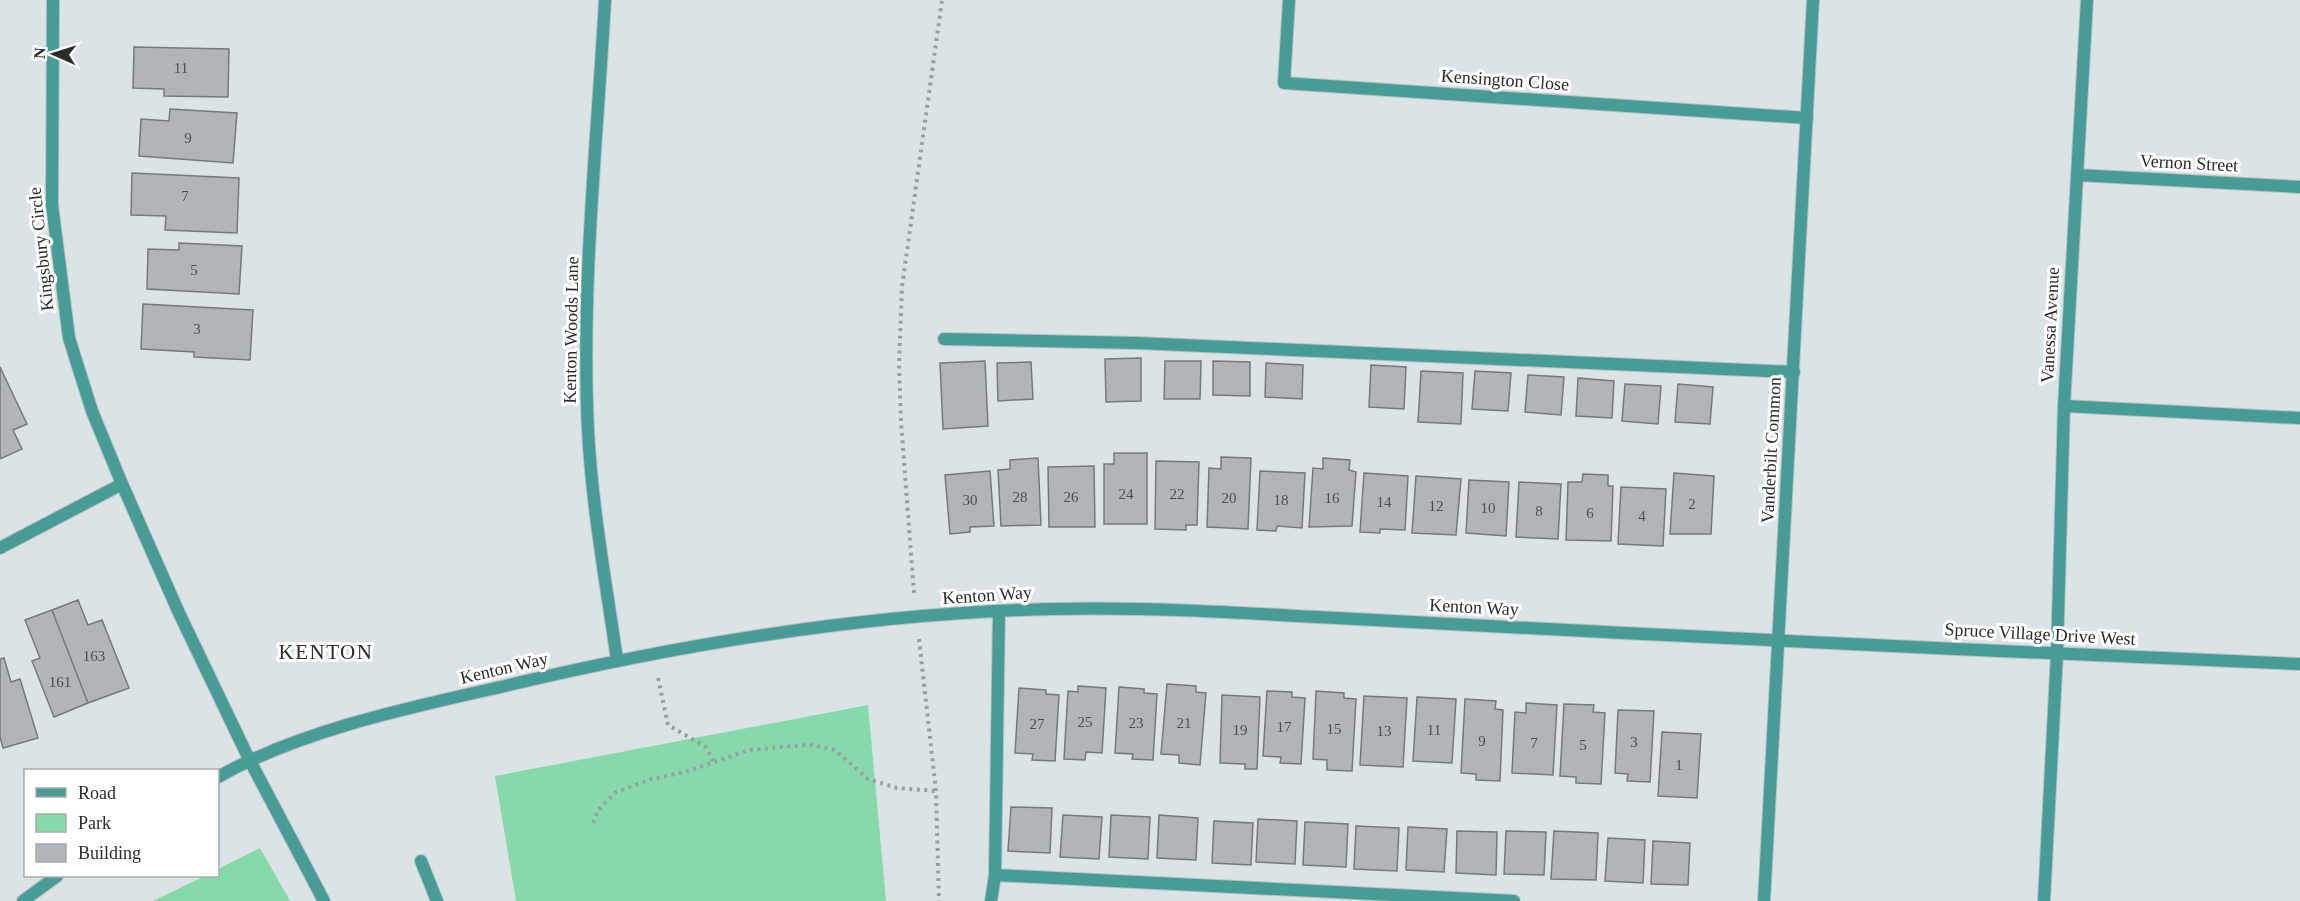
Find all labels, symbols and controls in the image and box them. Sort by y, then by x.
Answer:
north arrow [24,24,84,84]
text: N [31,47,48,59]
house number: 11 [174,60,188,76]
street label: Kensington Close [1440,66,1570,94]
house number: 9 [184,130,192,146]
street label: Vernon Street [2139,150,2239,176]
street label: Kingsbury Circle [25,186,57,312]
house number: 7 [181,188,189,204]
street label: Kenton Woods Lane [560,256,582,404]
house number: 5 [190,262,198,278]
street label: Vanessa Avenue [2037,266,2063,384]
house number: 3 [193,321,201,337]
street label: Vanderbilt Common [1757,376,1785,524]
house number: 24 [1119,486,1134,502]
house number: 22 [1170,486,1185,502]
house number: 28 [1013,489,1028,505]
house number: 26 [1064,489,1079,505]
house number: 20 [1222,490,1237,506]
house number: 16 [1325,490,1340,506]
house number: 30 [963,492,978,508]
house number: 18 [1274,492,1289,508]
house number: 14 [1377,494,1392,510]
house number: 2 [1688,496,1696,512]
house number: 12 [1429,498,1444,514]
house number: 10 [1481,500,1496,516]
house number: 8 [1535,503,1543,519]
house number: 6 [1586,505,1594,521]
house number: 4 [1638,508,1646,524]
street label: Kenton Way [942,582,1032,608]
street label: Kenton Way [1429,595,1519,619]
street label: Spruce Village Drive West [1944,619,2136,649]
district label: KENTON [279,640,373,664]
house number: 163 [83,648,105,664]
street label: Kenton Way [458,648,550,688]
house number: 161 [49,674,71,690]
house number: 25 [1078,714,1093,730]
house number: 23 [1129,715,1144,731]
house number: 21 [1177,715,1192,731]
house number: 27 [1030,716,1045,732]
house number: 17 [1277,719,1292,735]
house number: 15 [1327,721,1342,737]
house number: 19 [1233,722,1248,738]
house number: 11 [1427,722,1441,738]
house number: 13 [1377,723,1392,739]
house number: 9 [1478,733,1486,749]
house number: 3 [1630,734,1638,750]
house number: 7 [1530,735,1538,751]
house number: 5 [1579,737,1587,753]
house number: 1 [1675,757,1683,773]
legend [24,769,219,877]
text: Road [78,783,116,803]
text: Park [78,813,111,833]
text: Building [78,843,141,863]

